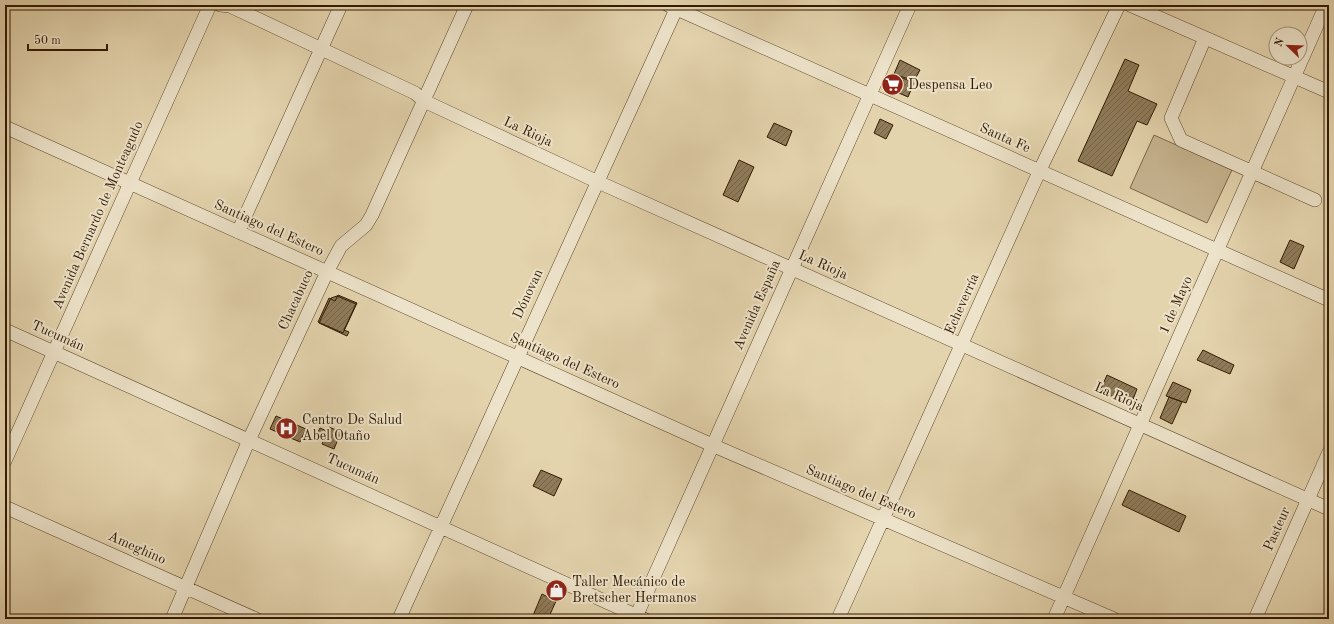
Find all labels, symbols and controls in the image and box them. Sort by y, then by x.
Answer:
scale bar [28,26,107,52]
north arrow [1268,26,1308,66]
text: 50 m [34,34,61,47]
text: N [1273,36,1287,49]
supermarket icon: Despensa Leo [880,72,906,98]
place label: Despensa Leo [908,78,992,92]
street label: La Rioja [501,115,555,149]
street label: Avenida Bernardo de Monteagudo [50,119,146,311]
street label: Santa Fe [978,121,1032,155]
street label: Santiago del Estero [212,198,326,258]
street label: La Rioja [796,248,850,282]
street label: Avenida España [731,258,783,352]
street label: Dónovan [510,267,546,321]
street label: Chacabuco [276,268,316,332]
street label: Echeverría [942,271,982,337]
street label: 1 de Mayo [1157,274,1195,336]
street label: Tucumán [29,318,87,354]
street label: Santiago del Estero [508,331,622,391]
street label: La Rioja [1092,380,1146,414]
place label: Centro De Salud Abel Otaño [302,413,402,443]
hospital icon: Centro De Salud Abel Otaño [273,415,299,441]
street label: Tucumán [324,451,382,487]
street label: Santiago del Estero [804,462,918,522]
street label: Pasteur [1261,505,1293,553]
street label: Ameghino [106,529,168,567]
place label: Taller Mecánico de Bretscher Hermanos [572,575,696,605]
shop icon: Taller Mecánico de Bretscher Hermanos [544,577,570,603]

